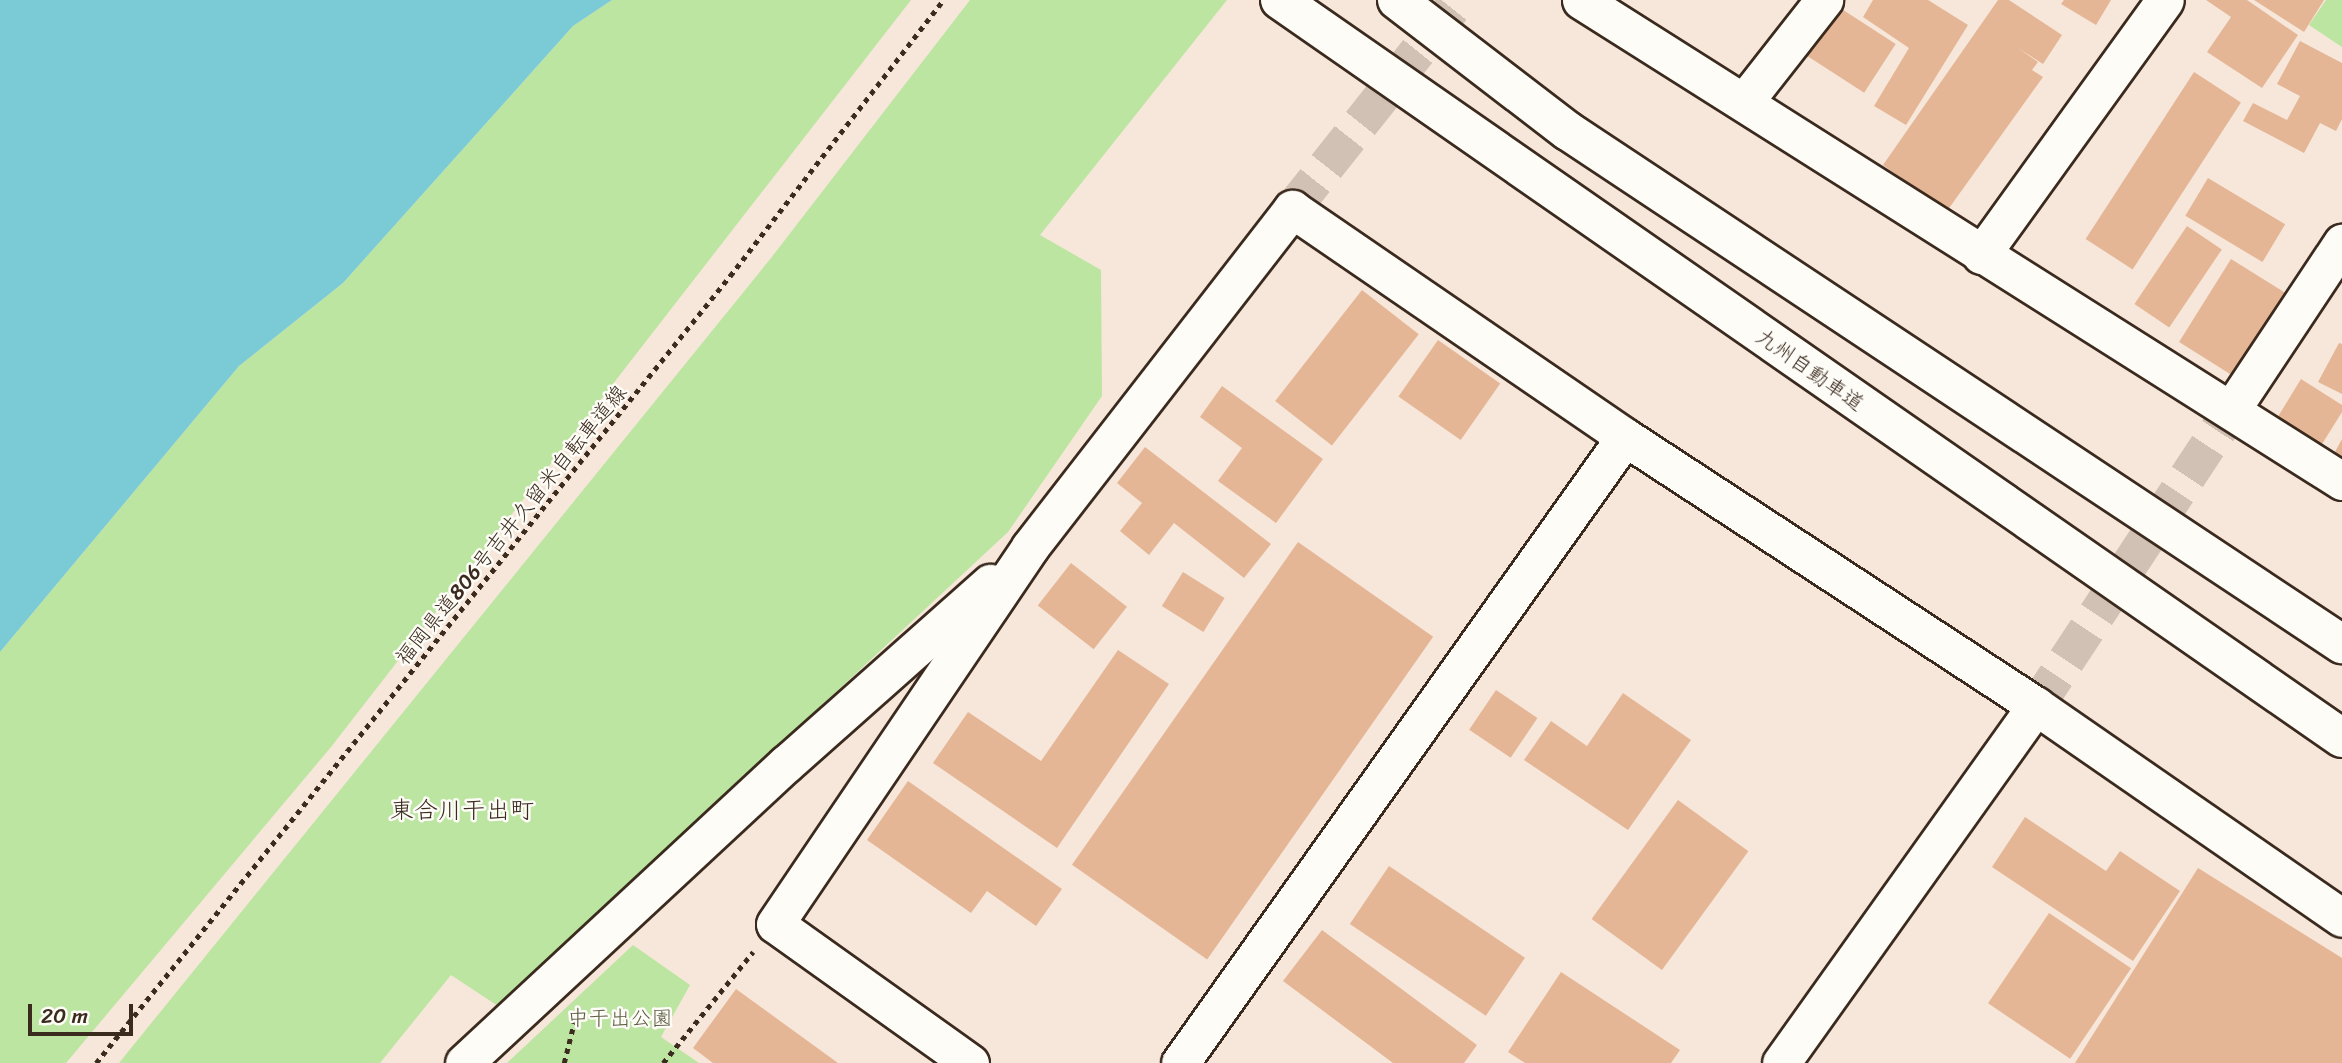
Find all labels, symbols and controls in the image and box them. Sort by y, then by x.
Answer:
street label: 九州自動車道 [1751,324,1869,416]
street label: 福岡県道806号吉井久留米自転車道線 [390,380,632,670]
district label: 東合川干出町 [390,797,534,825]
scale bar [32,990,136,1034]
text: 20 m [41,997,88,1035]
park label: 中干出公園 [568,1005,672,1031]

